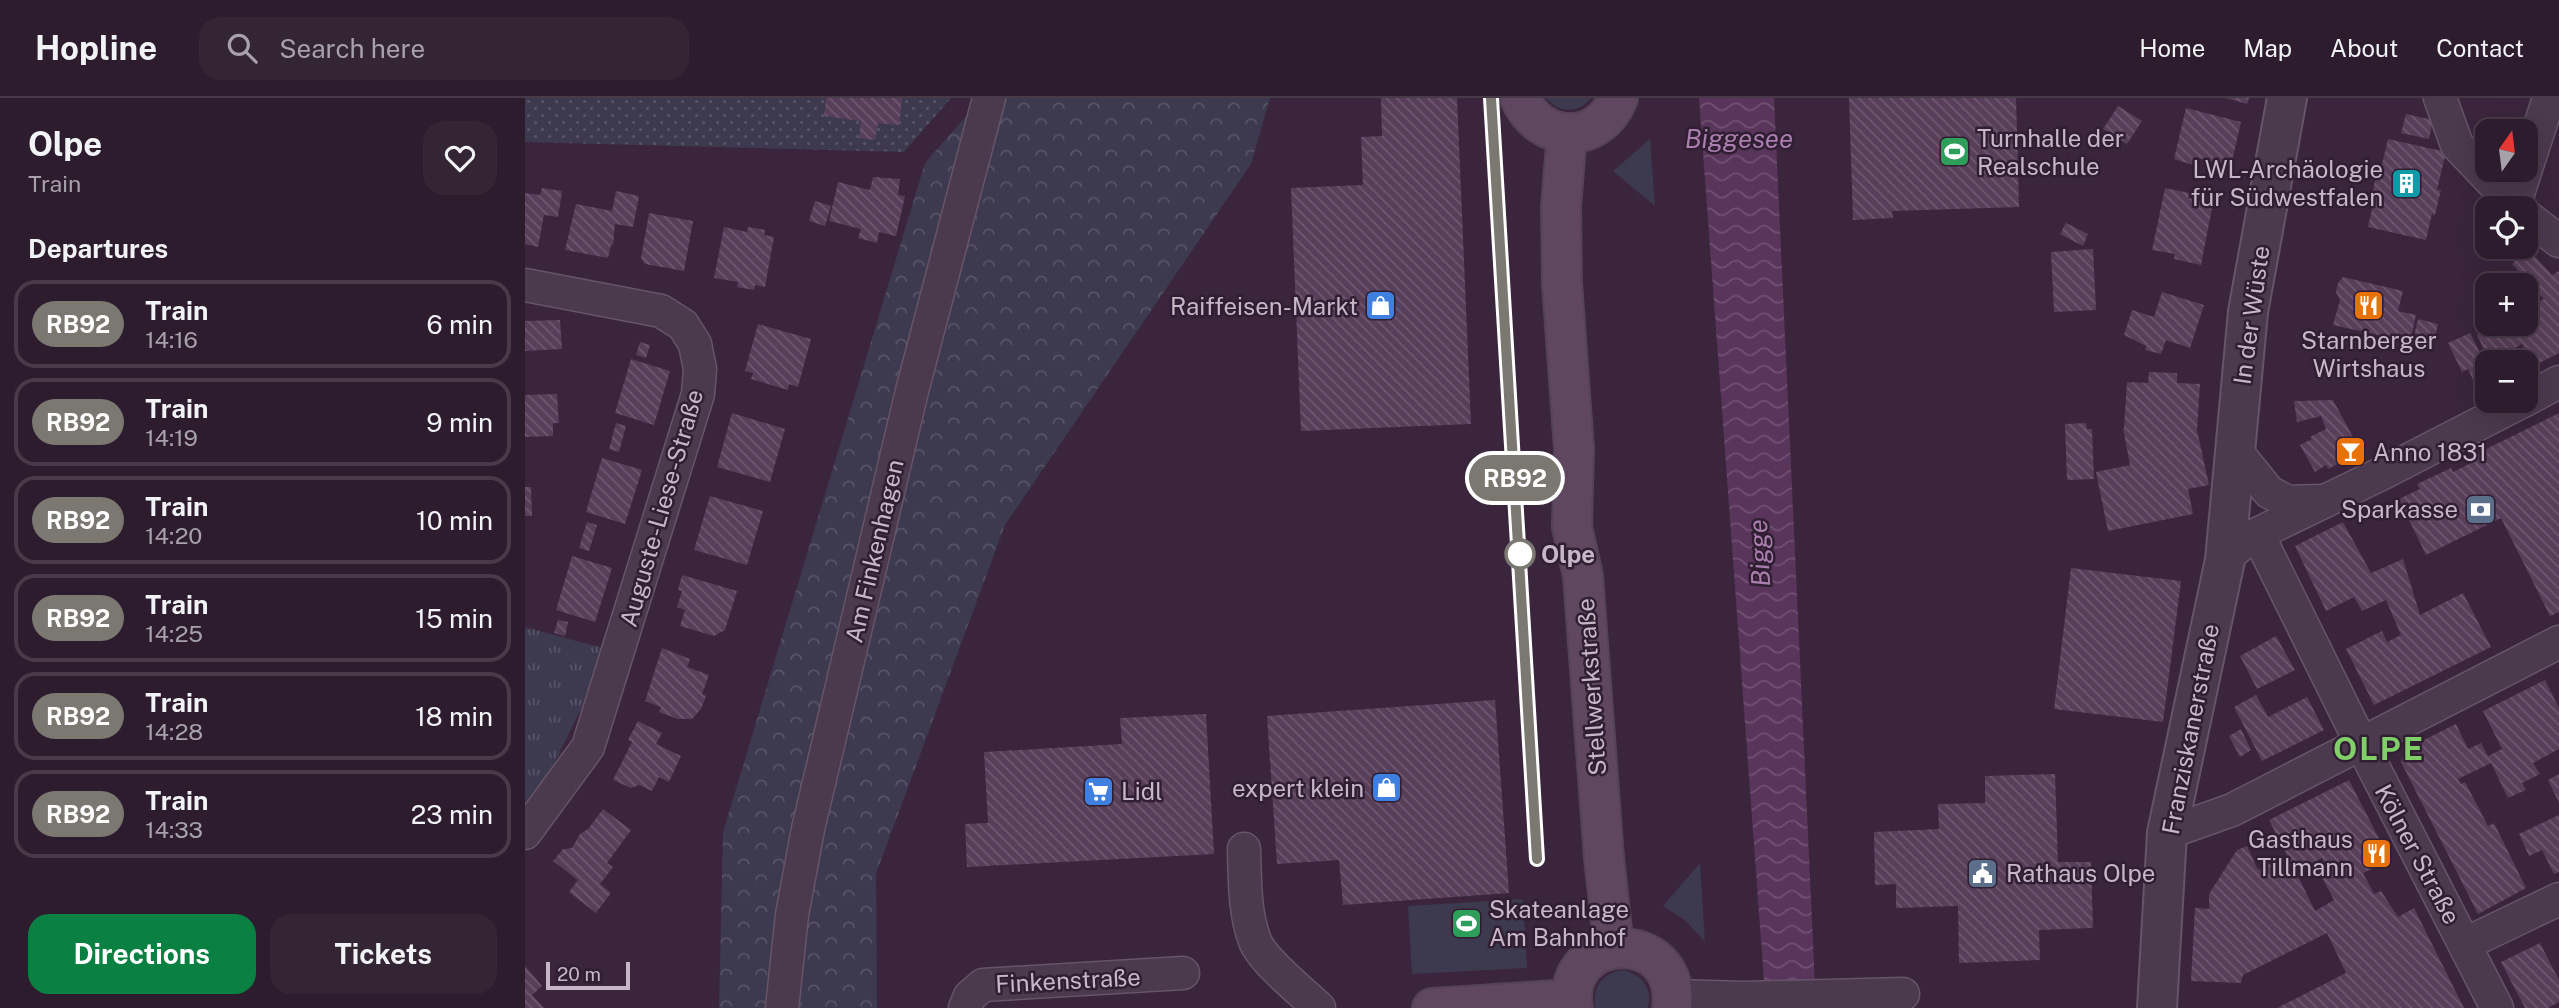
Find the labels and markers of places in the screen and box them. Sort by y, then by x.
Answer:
place label: Turnhalle der Realschule [1977,124,2124,180]
sports icon: Turnhalle der Realschule [1937,135,1971,169]
place label: LWL-Archäologie für Südwestfalen [2191,155,2383,211]
building icon: LWL-Archäologie für Südwestfalen [2389,166,2423,200]
shop icon: Raiffeisen-Markt [1364,289,1398,323]
restaurant icon: Starnberger Wirtshaus [2352,289,2386,323]
place label: Raiffeisen-Markt [1170,292,1358,320]
place label: Starnberger Wirtshaus [2301,326,2437,382]
bar icon: Anno 1831 [2333,435,2367,469]
place label: Anno 1831 [2373,438,2487,466]
bank icon: Sparkasse [2464,492,2498,526]
place label: Sparkasse [2341,495,2458,523]
marker: Olpe [1505,539,1535,569]
place label: Olpe [1541,540,1595,568]
shop icon: expert klein [1370,771,1404,805]
supermarket icon: Lidl [1081,774,1115,808]
place label: expert klein [1232,774,1364,802]
place label: Lidl [1121,777,1163,805]
place label: Gasthaus Tillmann [2248,825,2353,881]
restaurant icon: Gasthaus Tillmann [2359,836,2393,870]
public building icon: Rathaus Olpe [1966,856,2000,890]
place label: Rathaus Olpe [2006,859,2155,887]
place label: Skateanlage Am Bahnhof [1489,895,1629,951]
sports icon: Skateanlage Am Bahnhof [1449,906,1483,940]

